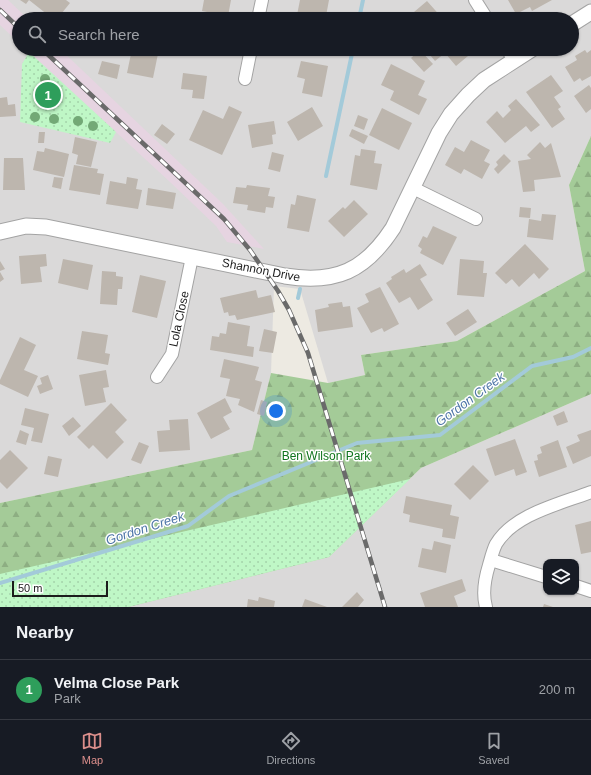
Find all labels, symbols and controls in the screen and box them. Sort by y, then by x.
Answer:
search box [12,12,579,56]
icon: search [26,23,48,45]
text: Search here [58,26,140,43]
pin: 1 [35,80,61,110]
street label: Shannon Drive [221,256,302,285]
street label: Lola Close [166,289,192,348]
water label: Gordon Creek [433,368,509,429]
your location [266,401,286,421]
park label: Ben Wilson Park [282,449,371,463]
water label: Gordon Creek [104,508,188,548]
map controls [543,559,579,595]
button: layers [543,559,579,595]
scale bar [12,579,108,598]
text: 50 m [18,582,42,594]
text: Nearby [16,623,74,642]
text: Velma Close Park [54,674,179,691]
text: 1 [25,682,33,697]
text: 200 m [539,682,575,697]
text: Park [54,691,81,706]
tab: Map [81,730,103,766]
tab: Directions [266,730,315,766]
tab: Saved [478,730,509,766]

